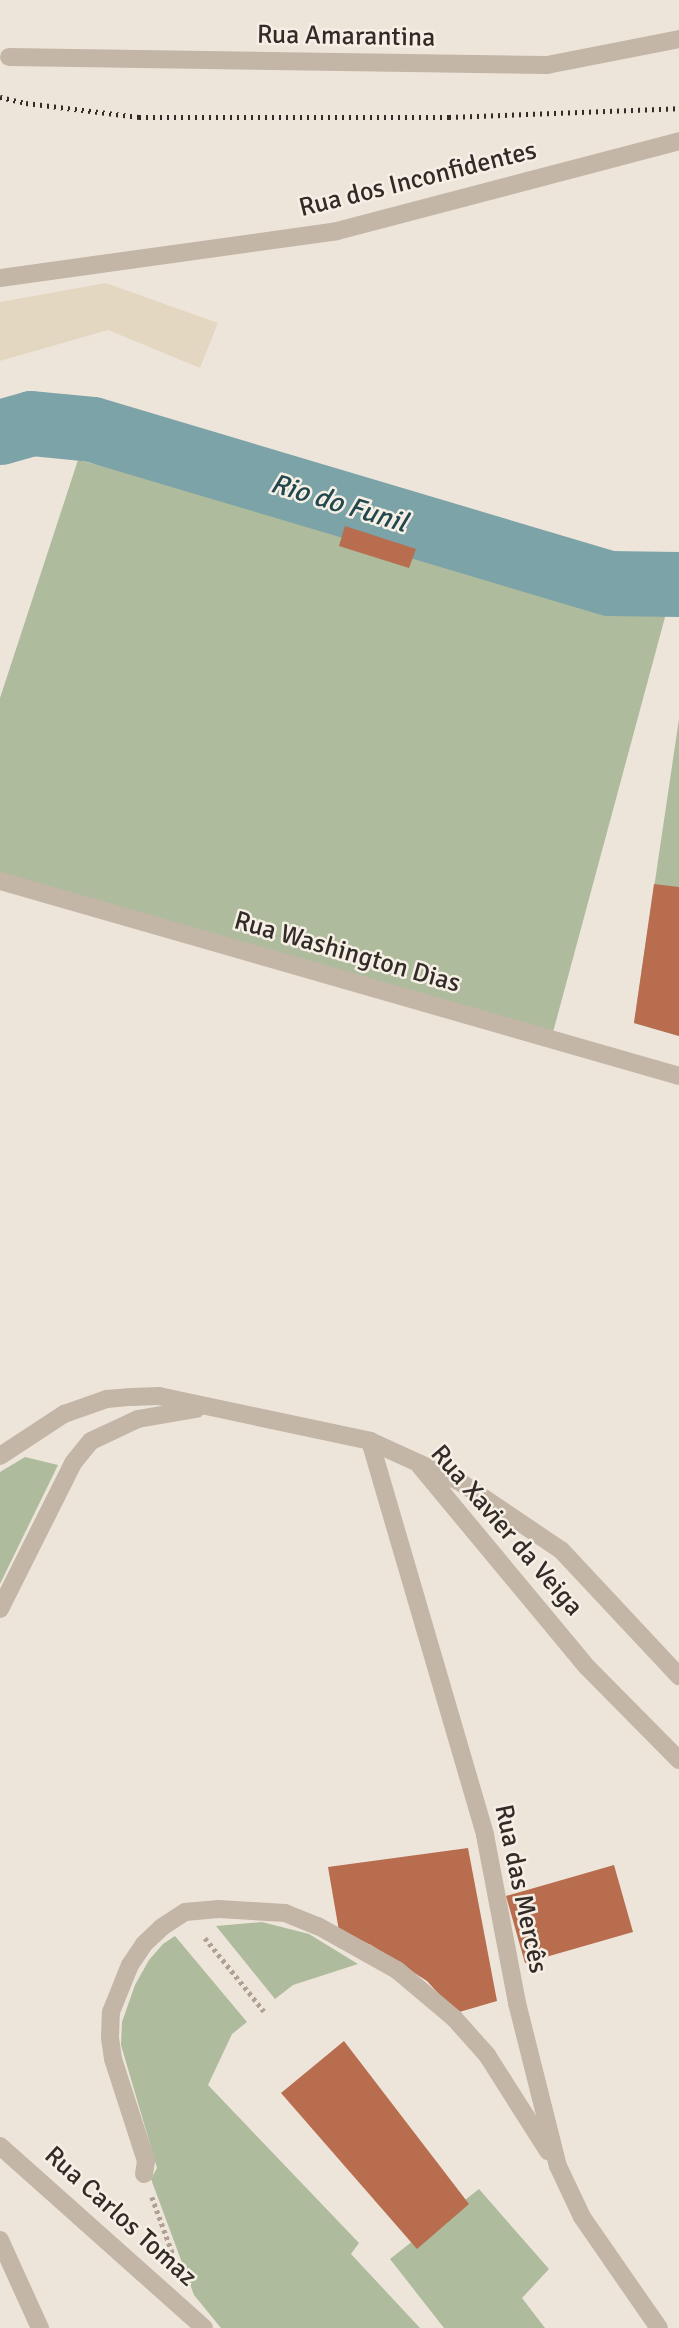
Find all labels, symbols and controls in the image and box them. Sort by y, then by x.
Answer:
street label: Rua Amarantina [257,20,435,54]
street label: Rua dos Inconfidentes [296,135,540,225]
water label: Rio do Funil [267,466,411,540]
street label: Rua Washington Dias [230,906,464,1000]
street label: Rua Xavier da Veiga [423,1439,589,1623]
street label: Rua das Mercês [487,1802,553,1976]
street label: Rua Carlos Tomaz [37,2140,203,2294]

